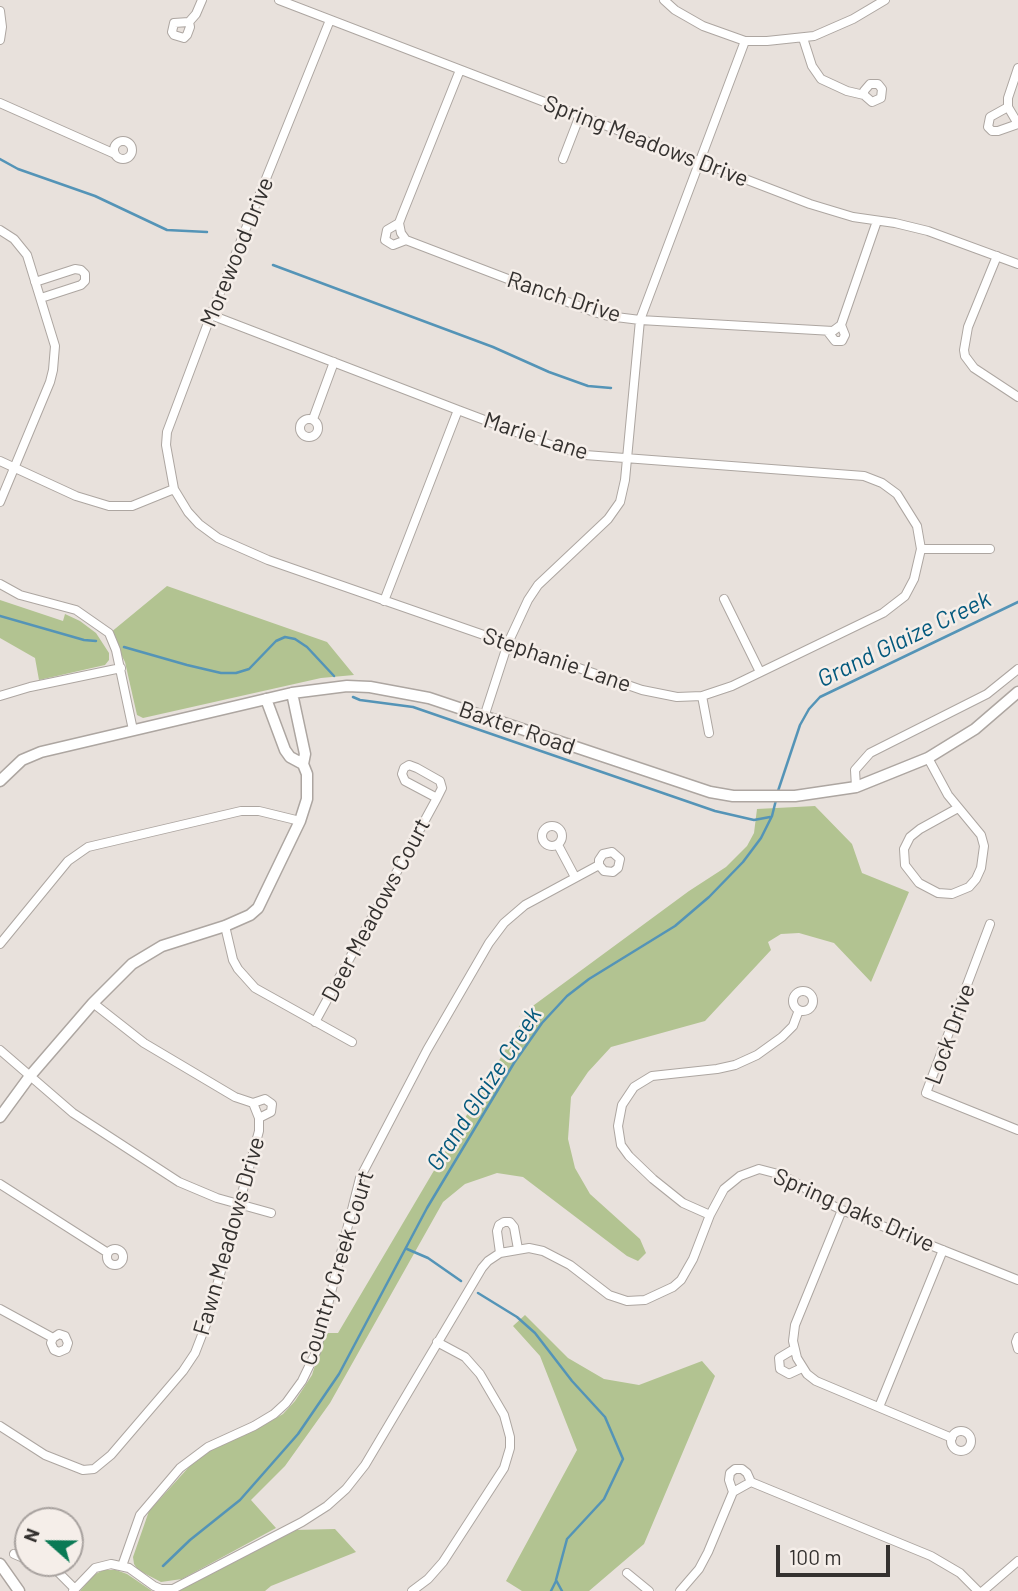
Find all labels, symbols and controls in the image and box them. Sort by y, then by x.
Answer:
street label: Spring Meadows Drive [540,89,752,193]
street label: Morewood Drive [194,173,280,331]
street label: Ranch Drive [503,266,625,328]
street label: Marie Lane [480,406,592,466]
water label: Grand Glaize Creek [812,585,996,693]
street label: Stephanie Lane [479,622,635,698]
street label: Baxter Road [455,695,579,761]
street label: Deer Meadows Court [316,813,436,1007]
street label: Lock Drive [919,980,981,1088]
water label: Grand Glaize Creek [420,1002,548,1176]
street label: Fawn Meadows Drive [187,1134,271,1338]
street label: Spring Oaks Drive [769,1162,939,1258]
street label: Country Creek Court [294,1167,380,1369]
north arrow [14,1507,84,1577]
text: N [18,1525,44,1545]
scale bar [780,1532,894,1576]
text: 100 m [789,1544,842,1569]

